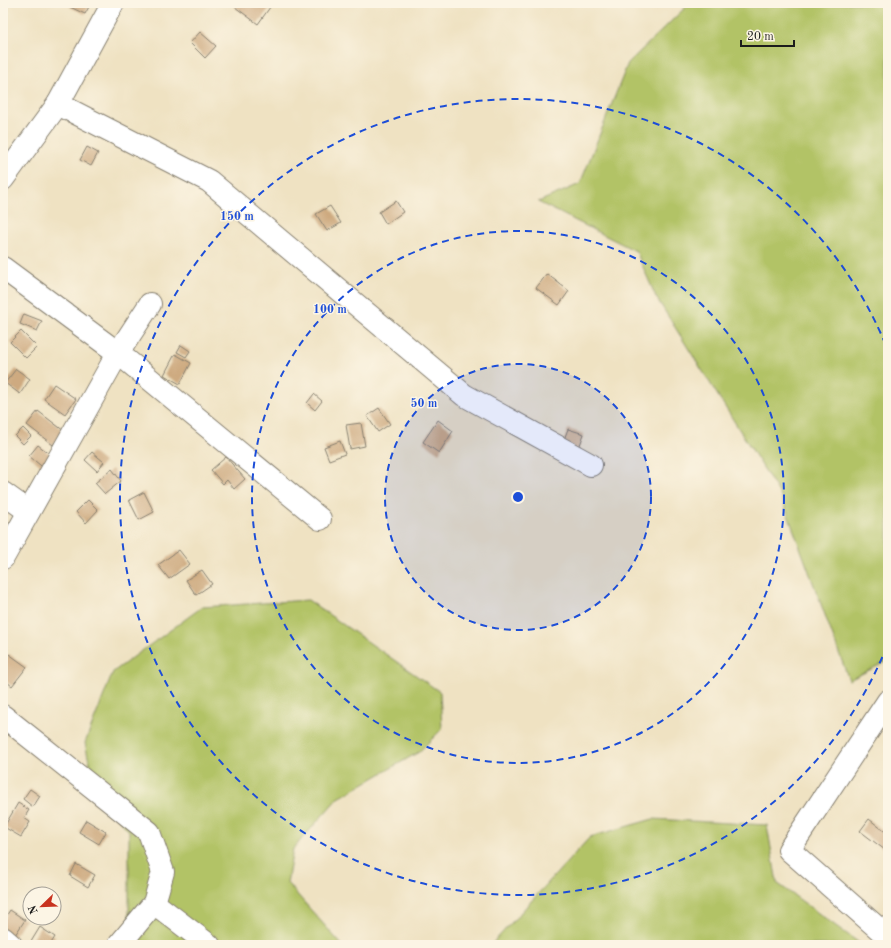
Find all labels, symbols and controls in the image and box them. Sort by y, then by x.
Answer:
scale bar [741,22,794,48]
text: 20 m [747,31,774,43]
text: 150 m [220,210,254,223]
text: 100 m [313,304,347,316]
text: 50 m [411,397,438,410]
centre of rings [511,490,525,504]
north arrow [22,886,62,926]
text: N [27,903,41,915]

